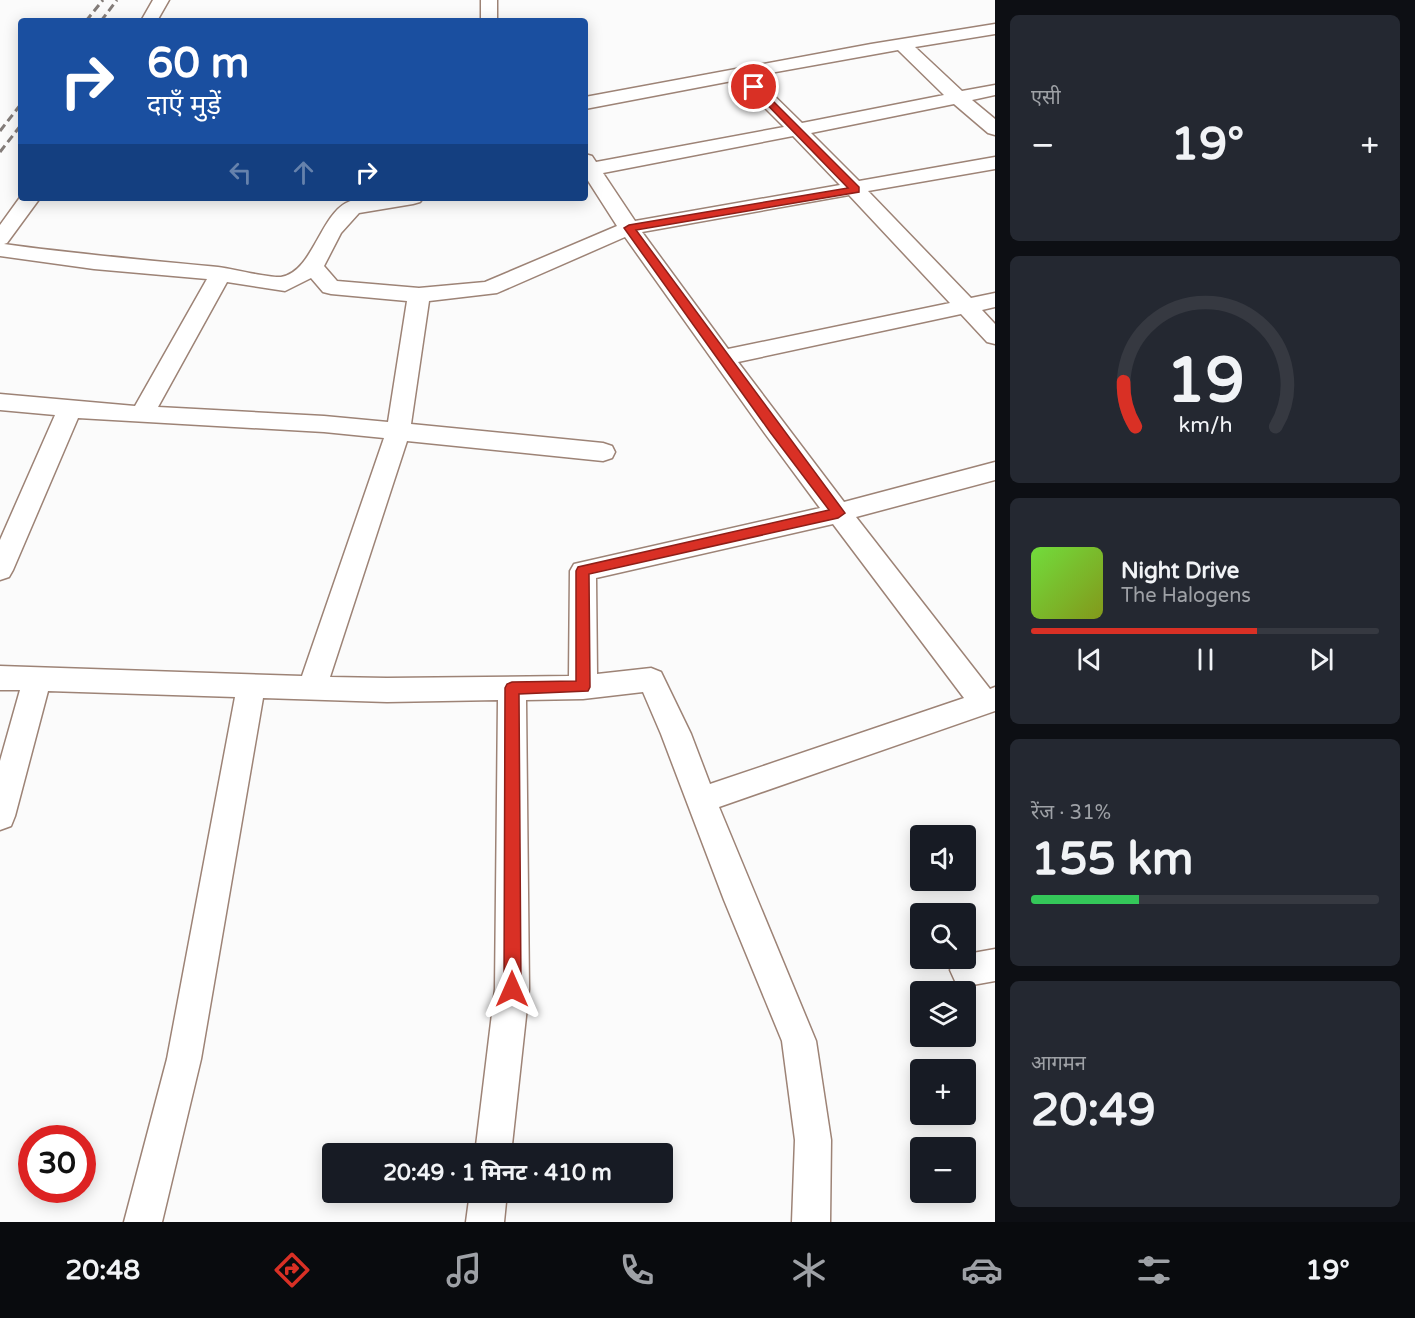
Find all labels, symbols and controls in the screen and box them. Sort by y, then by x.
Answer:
text: 60 m [147,38,249,89]
icon: right [48,42,126,120]
pin [728,61,779,112]
icon: arrive [737,70,770,103]
text: एसी [1031,86,1061,110]
text: दाएँ मुड़ें [147,89,221,122]
text: 19° [1171,118,1244,172]
text: − [1031,126,1055,165]
text: + [1360,126,1379,165]
icon: left [224,156,257,189]
icon: ahead [287,156,320,189]
icon: right [350,156,383,189]
text: 19 [1166,344,1244,419]
text: km/h [1178,412,1232,438]
text: Night Drive [1121,558,1239,584]
text: The Halogens [1121,584,1251,608]
icon: previous [1073,643,1106,676]
icon: pause [1189,643,1222,676]
icon: next [1305,643,1338,676]
text: रेंज · 31% [1031,801,1111,825]
map controls [910,825,976,1203]
button: sound [910,825,976,891]
text: 155 km [1031,833,1193,887]
button: search [910,903,976,969]
position arrow [480,957,544,1021]
button: layers [910,981,976,1047]
text: आगमन [1031,1052,1086,1076]
button: + [910,1059,976,1125]
text: 20:49 [1031,1084,1156,1138]
speed limit sign: 30 [18,1125,96,1203]
button: − [910,1137,976,1203]
text: 20:49 · 1 मिनट · 410 m [383,1160,612,1186]
icon: directions [271,1249,313,1291]
icon: music [443,1249,485,1291]
icon: phone [616,1249,658,1291]
icon: climate [788,1249,830,1291]
icon: car [961,1249,1003,1291]
icon: filters [1133,1249,1175,1291]
text: 20:48 [65,1254,140,1287]
text: 19° [1306,1254,1350,1287]

